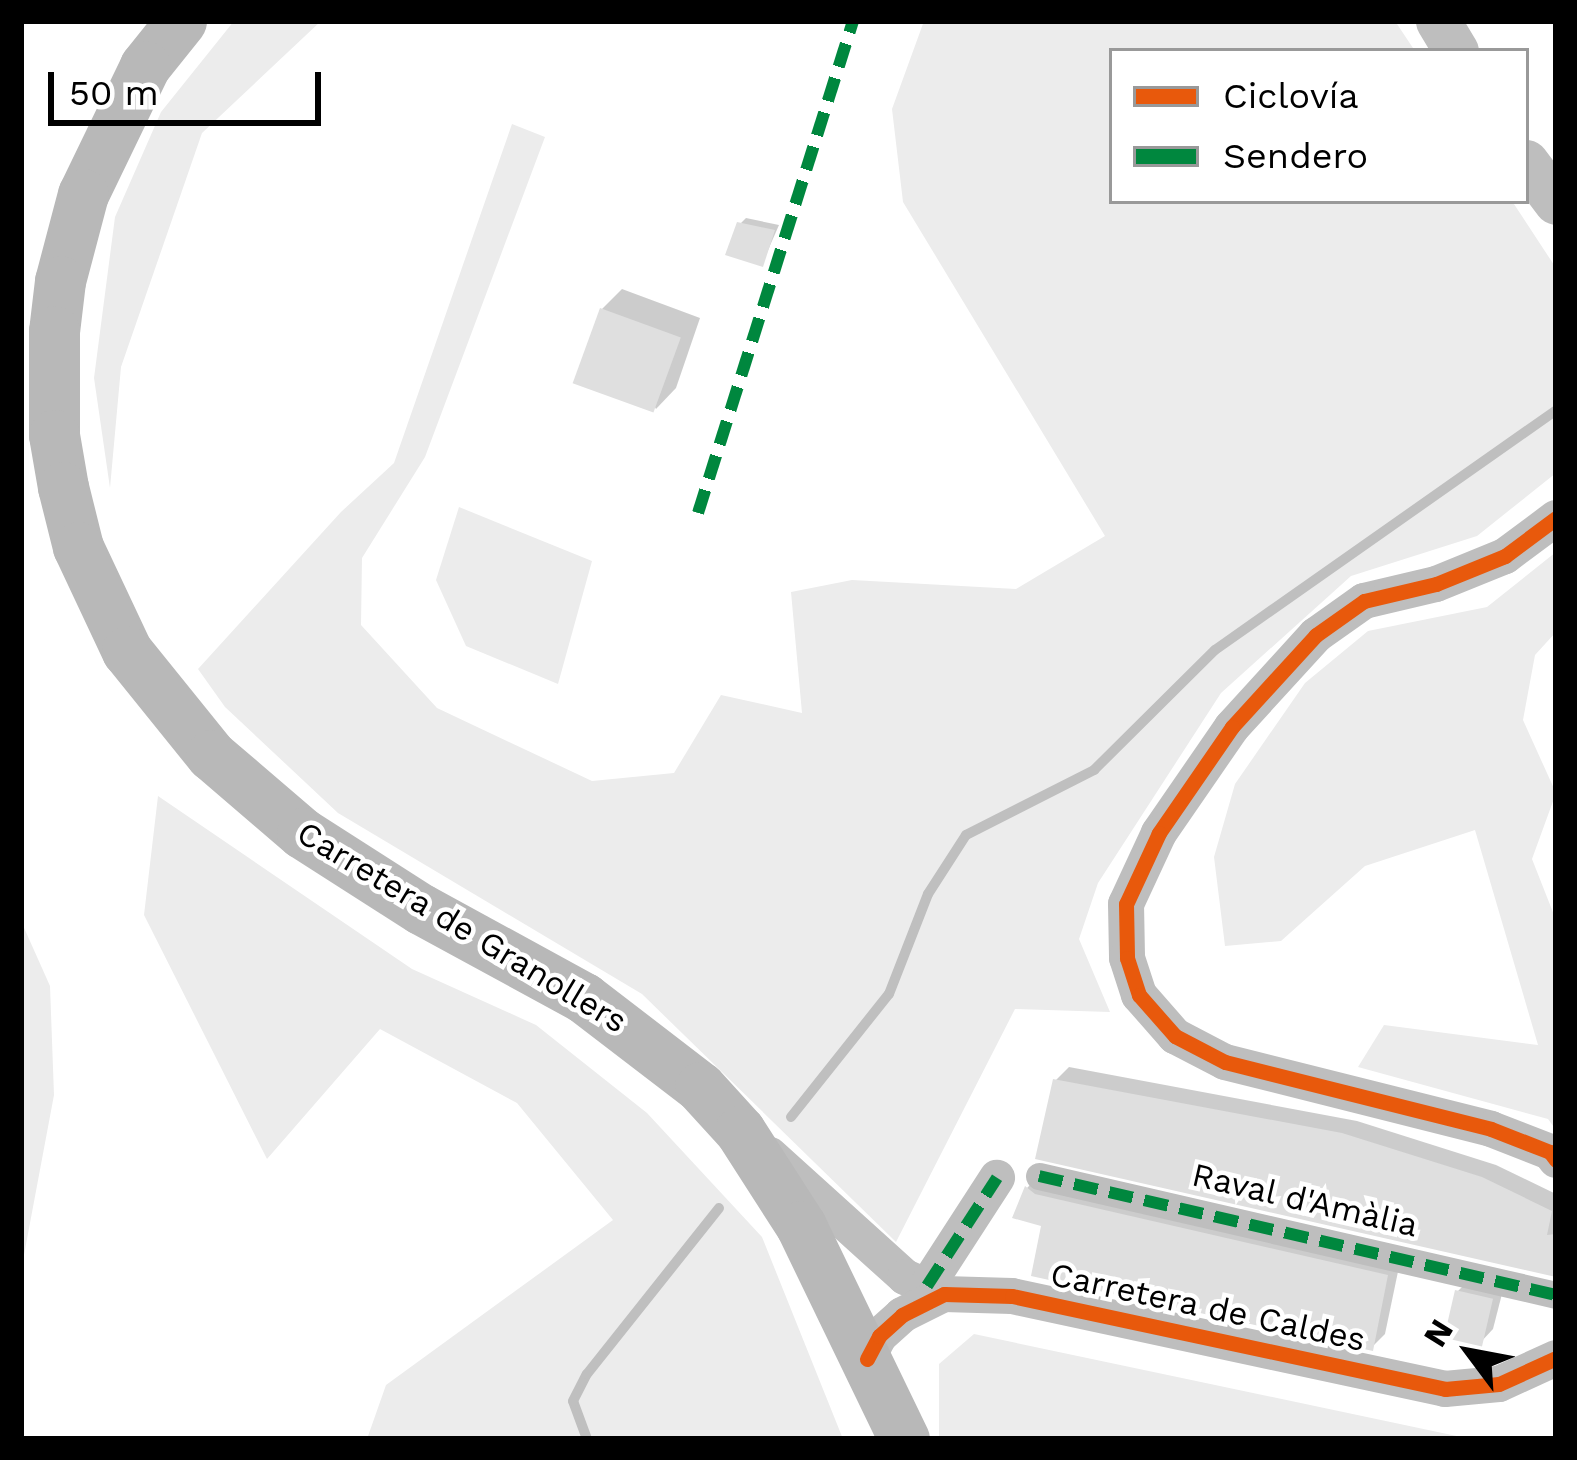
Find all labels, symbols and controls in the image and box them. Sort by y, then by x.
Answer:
scale bar [54,48,327,122]
legend [1109,48,1529,204]
text: 50 m [69,72,159,114]
text: Ciclovía [1223,75,1359,117]
text: Sendero [1223,135,1368,177]
street label: Carretera de Granollers [290,813,634,1041]
street label: Raval d'Amàlia [1188,1155,1422,1245]
street label: Carretera de Caldes [1047,1254,1369,1360]
north arrow [1409,1292,1529,1412]
text: N [1415,1312,1461,1353]

